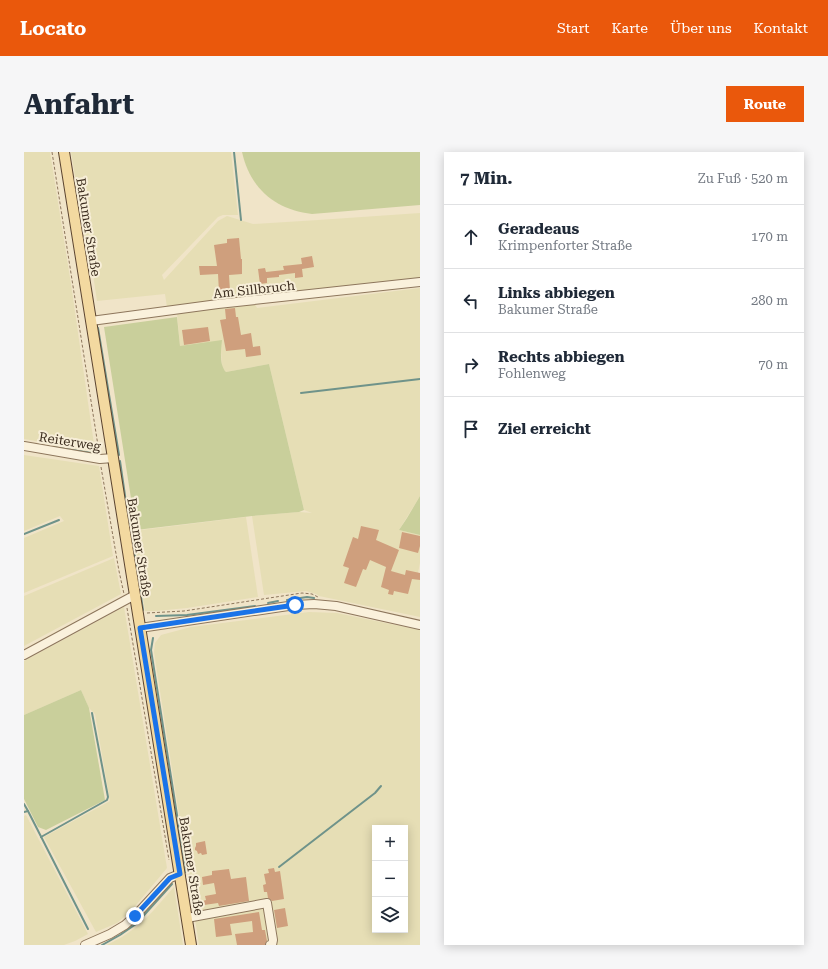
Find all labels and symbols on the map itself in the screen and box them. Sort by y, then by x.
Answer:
street label: Bakumer Straße [73,177,104,278]
street label: Am Sillbruch [212,278,296,301]
street label: Reiterweg [38,429,103,454]
street label: Bakumer Straße [124,497,155,598]
route start [286,596,304,614]
street label: Bakumer Straße [176,816,207,917]
route end [126,907,144,925]

